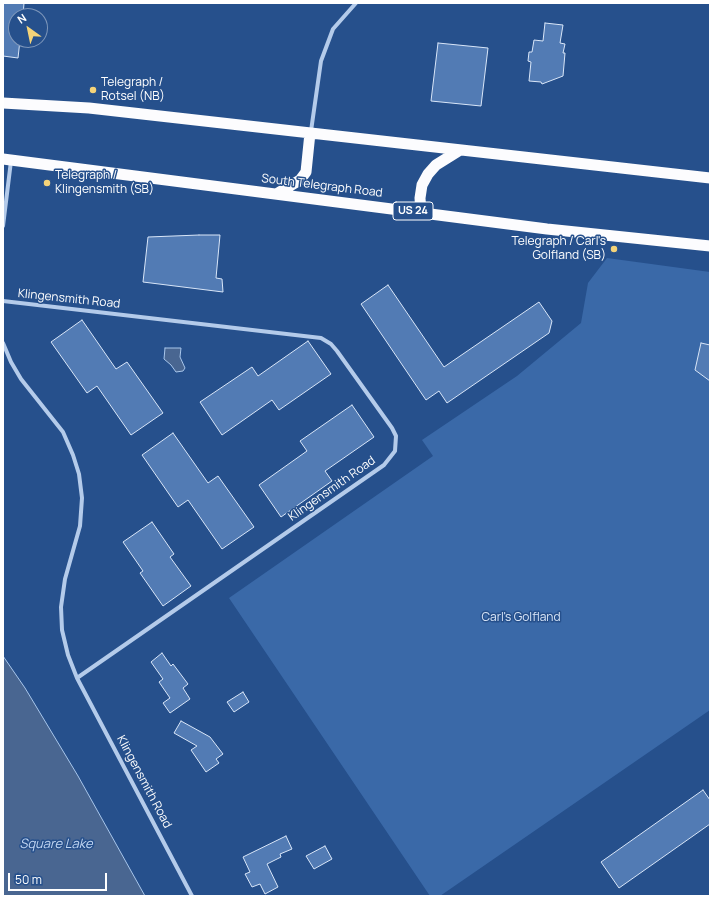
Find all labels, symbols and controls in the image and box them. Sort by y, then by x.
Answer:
north arrow [8,8,48,48]
text: N [14,10,29,27]
place label: Telegraph / Rotsel (NB) [101,76,165,104]
marker: Telegraph / Rotsel (NB) [88,85,98,95]
place label: Telegraph / Klingensmith (SB) [55,169,154,197]
street label: South Telegraph Road [261,171,383,201]
marker: Telegraph / Klingensmith (SB) [42,178,52,188]
road number: US 24 [393,202,433,220]
place label: Telegraph / Carl's Golfland (SB) [512,235,606,263]
marker: Telegraph / Carl's Golfland (SB) [609,244,619,254]
street label: Klingensmith Road [17,286,121,312]
street label: Klingensmith Road [286,454,378,524]
park label: Carl's Golfland [481,611,561,625]
street label: Klingensmith Road [113,733,175,831]
water label: Square Lake [19,836,93,852]
scale bar [10,865,109,891]
text: 50 m [15,871,42,888]

